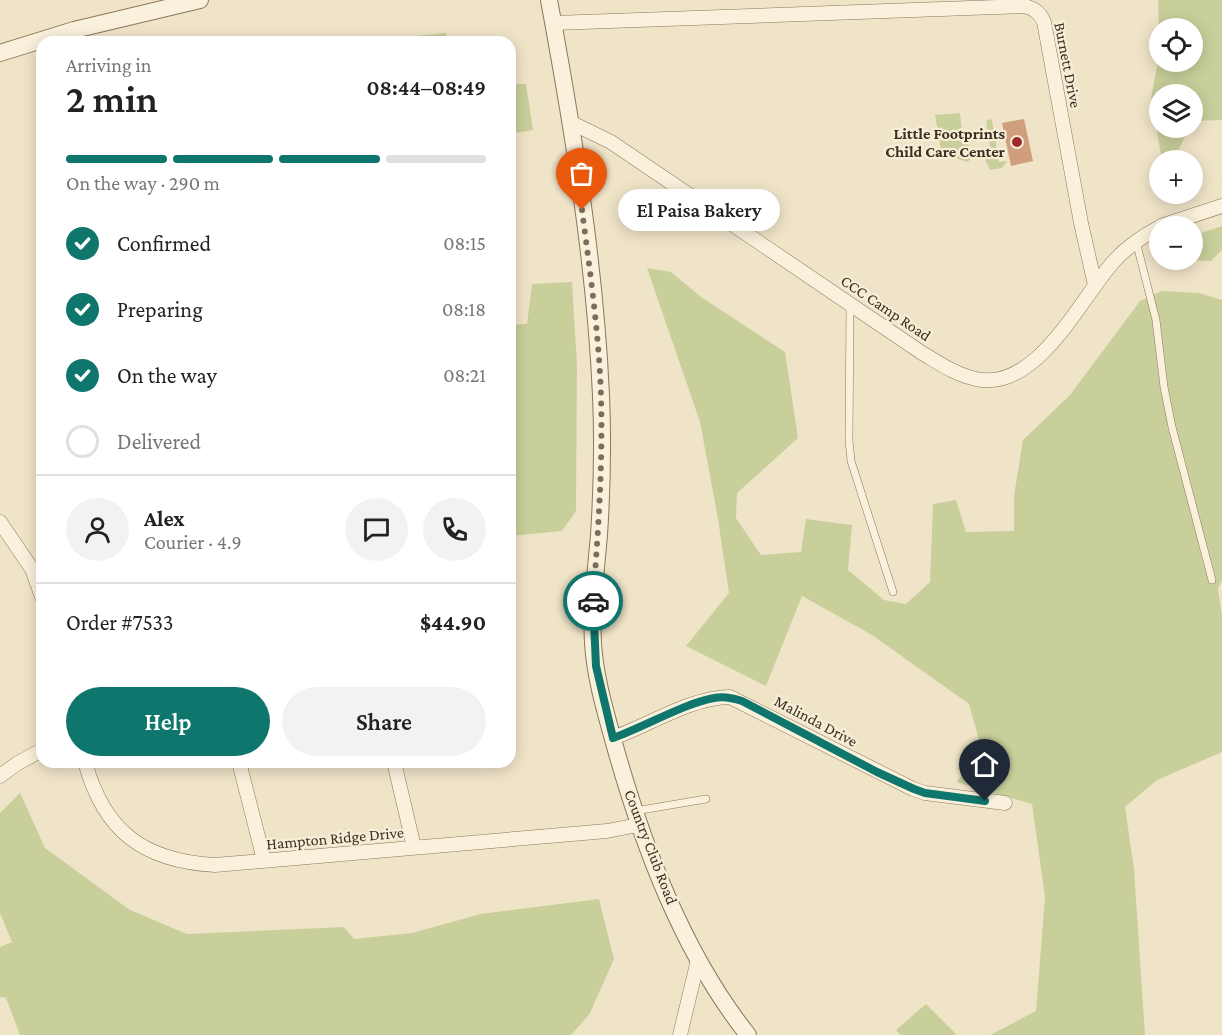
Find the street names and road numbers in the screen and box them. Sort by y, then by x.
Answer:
street label: Burnett Drive [1051,21,1085,109]
street label: CCC Camp Road [837,272,935,345]
street label: Malinda Drive [772,692,860,750]
street label: Country Club Road [620,787,681,908]
street label: Hampton Ridge Drive [266,824,404,853]

